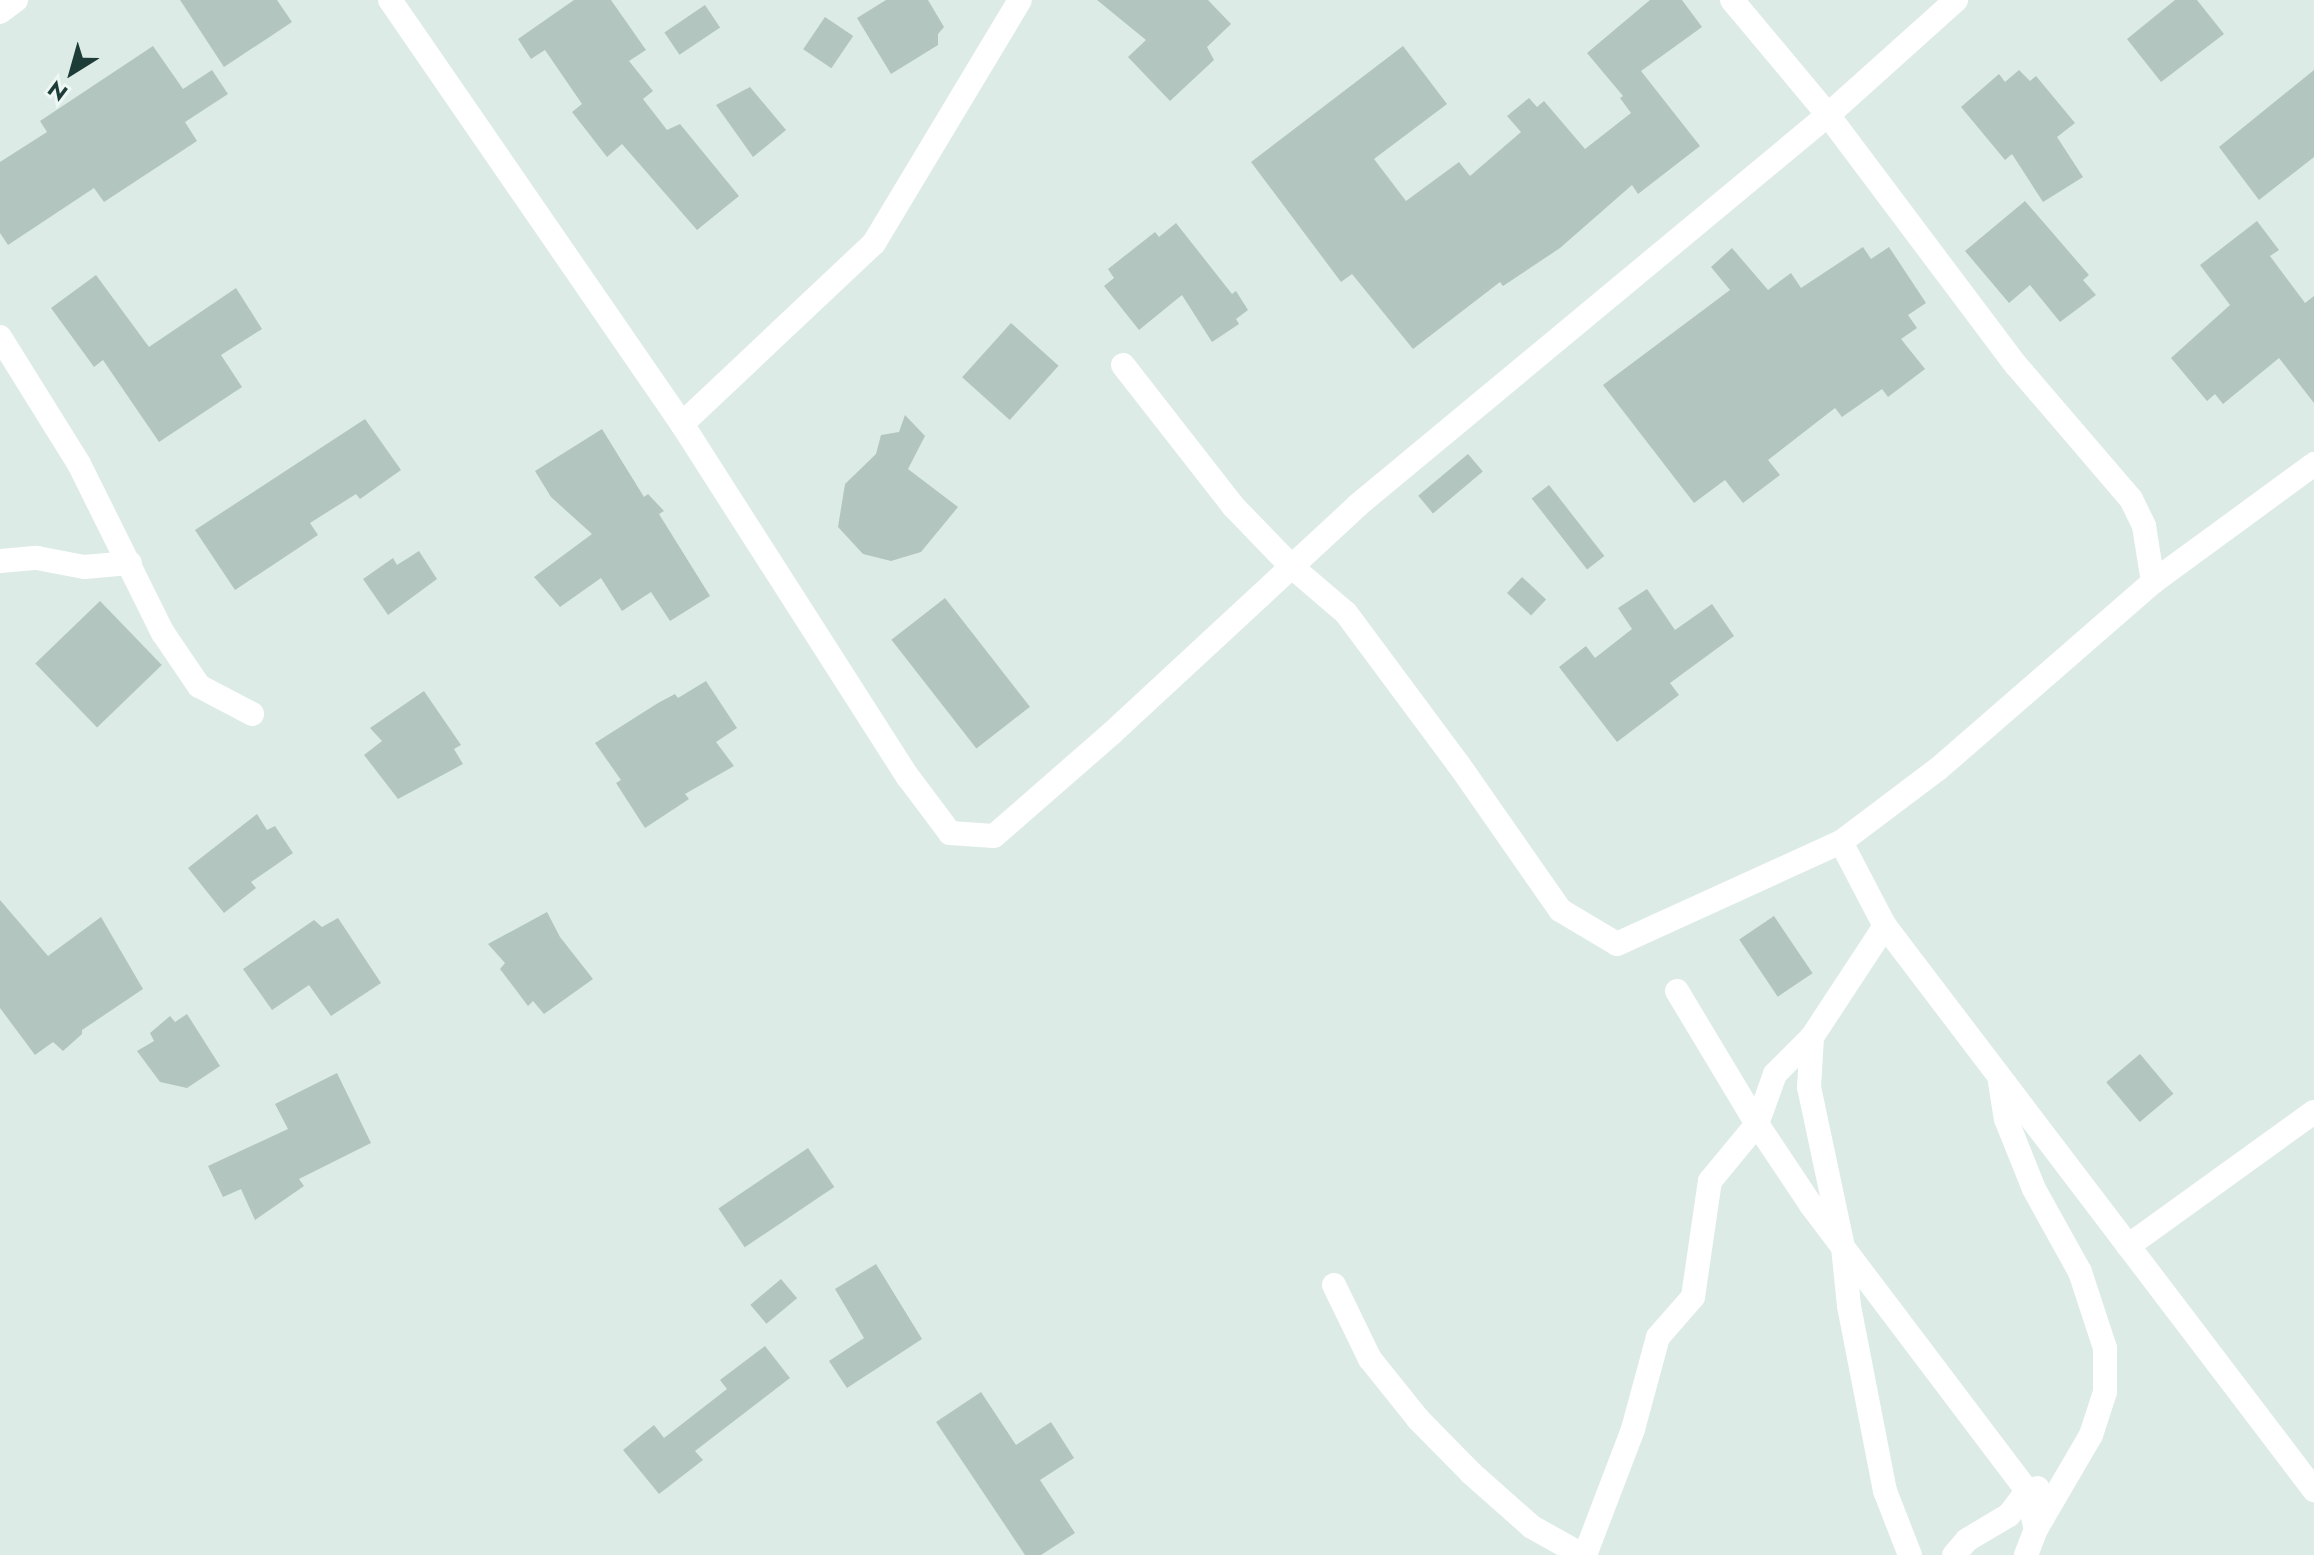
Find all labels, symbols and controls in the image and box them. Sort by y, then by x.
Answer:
north arrow [32,32,112,112]
text: N [41,73,74,109]

